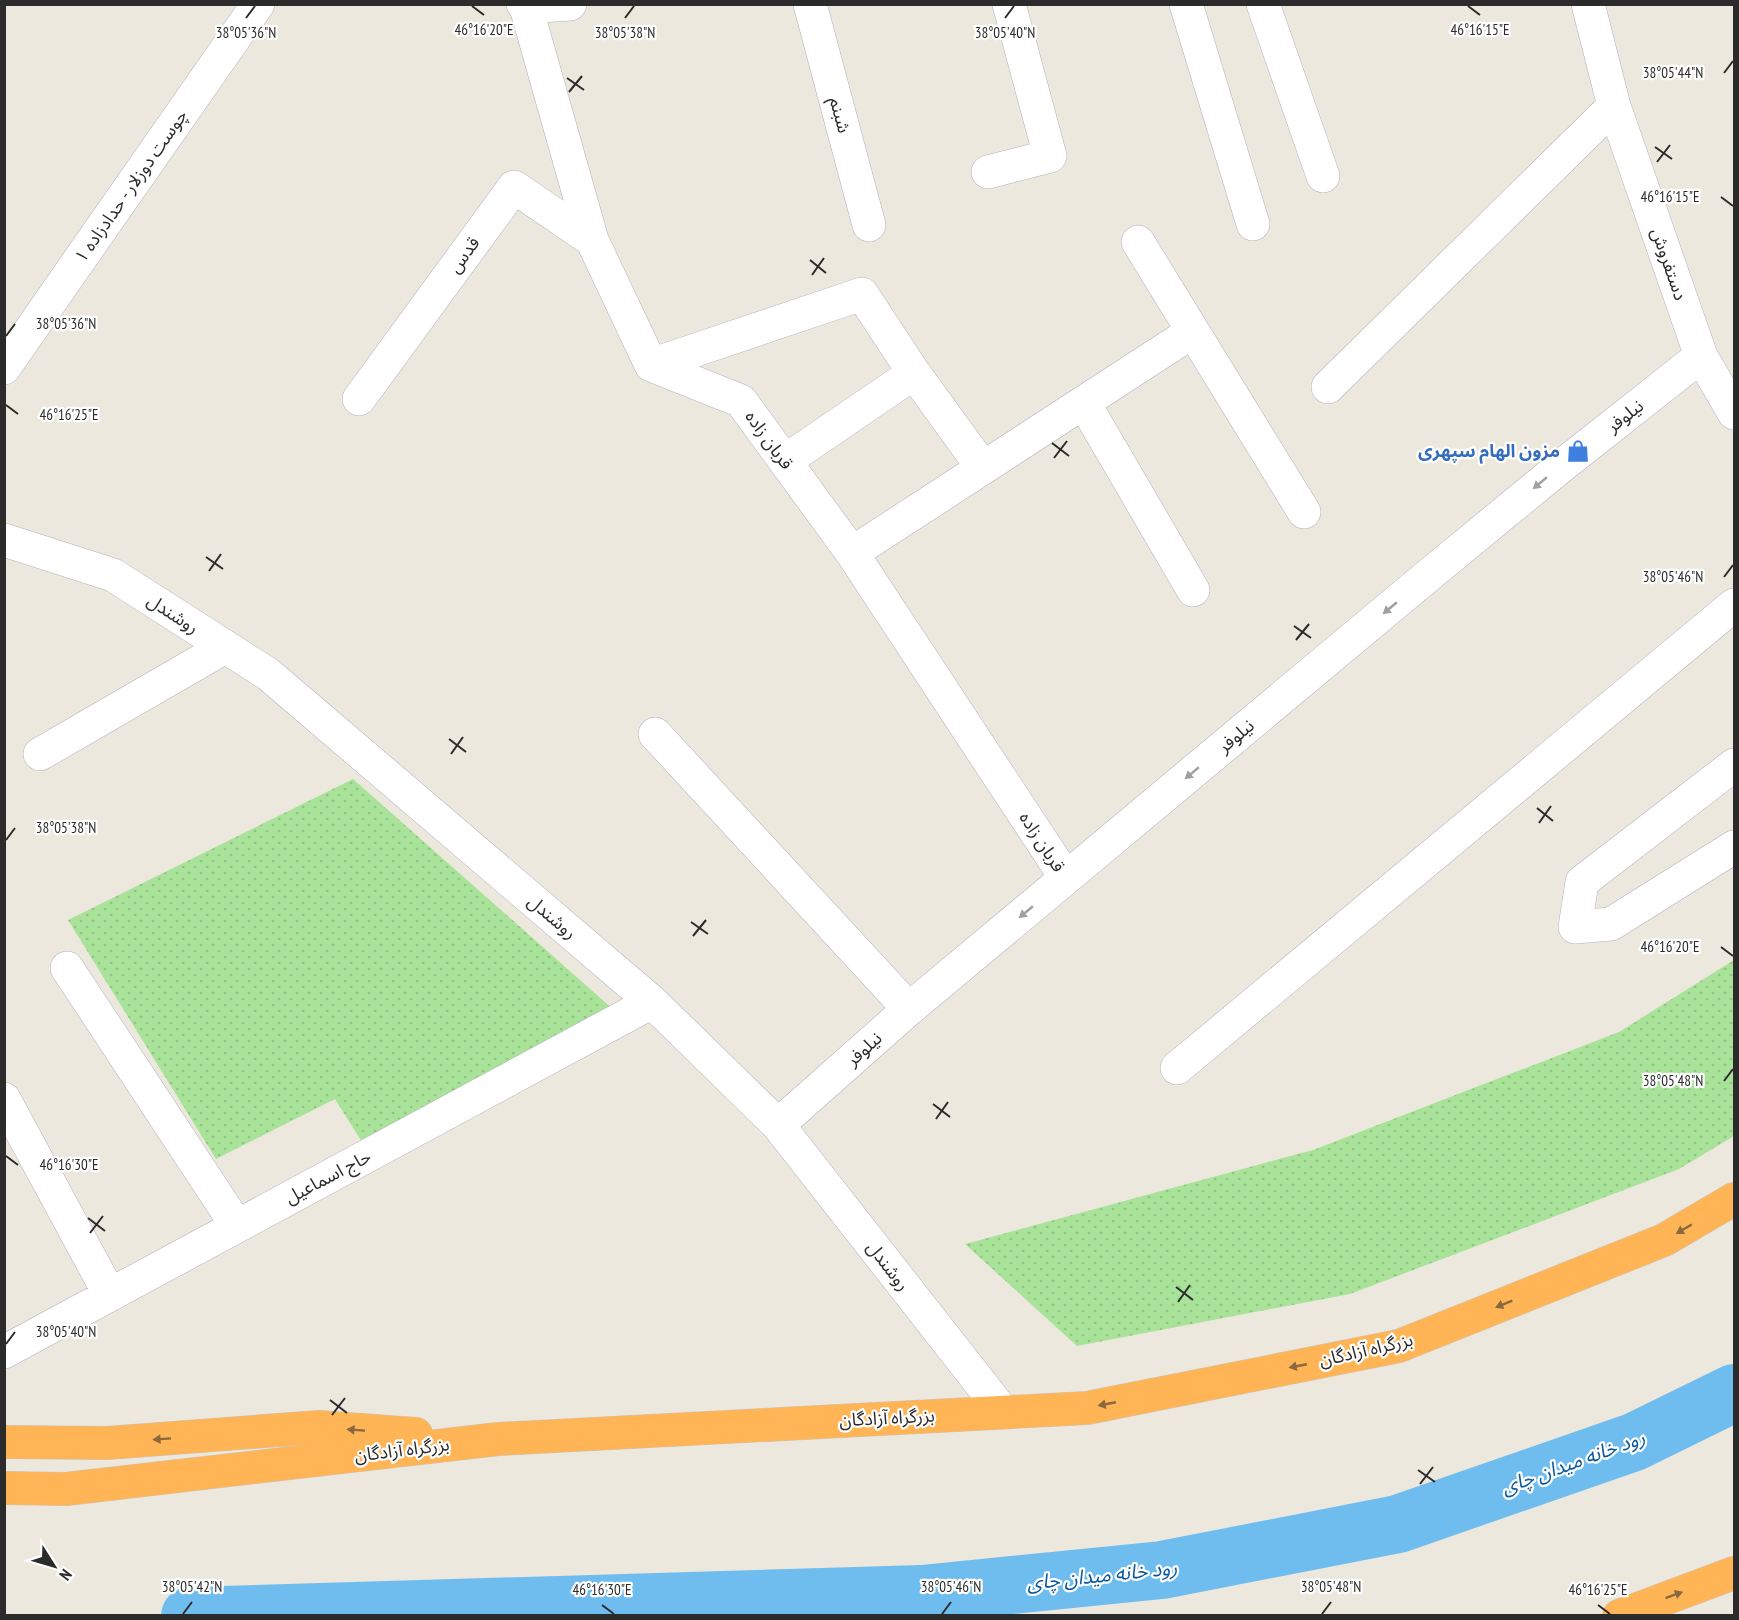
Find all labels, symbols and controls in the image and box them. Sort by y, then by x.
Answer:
text: 46°16'20"E [454,20,514,39]
text: 46°16'15"E [1450,20,1510,39]
text: 38°05'36"N [216,23,276,42]
text: 38°05'38"N [595,23,655,42]
text: 38°05'40"N [975,23,1035,42]
text: 38°05'44"N [1643,63,1703,82]
street label: شبنم [823,94,856,136]
street label: چوست دوزلار - حدادزاده ۱ [69,105,192,267]
text: 46°16'15"E [1640,187,1700,206]
street label: دستفروش [1646,225,1693,303]
street label: قدس [443,232,484,277]
text: 38°05'36"N [36,314,96,333]
street label: نیلوفر [1601,394,1648,438]
text: 46°16'25"E [39,405,99,424]
street label: قربان زاده [740,406,798,474]
shop icon: مزون الهام سپهری [1565,438,1591,464]
place label: مزون الهام سپهری [1418,439,1560,464]
one-way arrow [1532,477,1548,490]
text: 38°05'46"N [1643,567,1703,586]
street label: روشندل [143,588,203,639]
one-way arrow [1383,601,1398,614]
street label: نیلوفر [1212,714,1259,758]
one-way arrow [1185,766,1200,779]
street label: قربان زاده [1014,807,1070,876]
text: 38°05'38"N [36,818,96,837]
street label: روشندل [523,889,582,944]
one-way arrow [1018,905,1034,918]
text: 46°16'20"E [1640,937,1700,956]
street label: نیلوفر [840,1026,886,1071]
text: 38°05'48"N [1643,1071,1703,1090]
street label: حاج اسماعیل [281,1144,376,1211]
text: 46°16'30"E [39,1155,99,1174]
one-way arrow [1675,1224,1692,1234]
street label: روشندل [862,1236,915,1295]
one-way arrow [1495,1300,1513,1309]
text: 38°05'40"N [36,1322,96,1341]
street label: بزرگراه آزادگان [1317,1328,1415,1371]
one-way arrow [1289,1362,1308,1371]
one-way arrow [1097,1400,1116,1409]
street label: بزرگراه آزادگان [839,1404,935,1431]
water label: رود خانه میدان چای [1498,1424,1648,1500]
one-way arrow [347,1425,366,1434]
street label: بزرگراه آزادگان [353,1432,451,1467]
one-way arrow [152,1434,171,1444]
north arrow [24,1536,84,1596]
water label: رود خانه میدان چای [1026,1554,1179,1596]
text: N [55,1566,77,1584]
text: 38°05'42"N [162,1577,222,1596]
text: 38°05'46"N [921,1577,981,1596]
text: 38°05'48"N [1301,1577,1361,1596]
text: 46°16'30"E [572,1580,632,1599]
text: 46°16'25"E [1568,1580,1628,1599]
one-way arrow [1665,1590,1683,1599]

